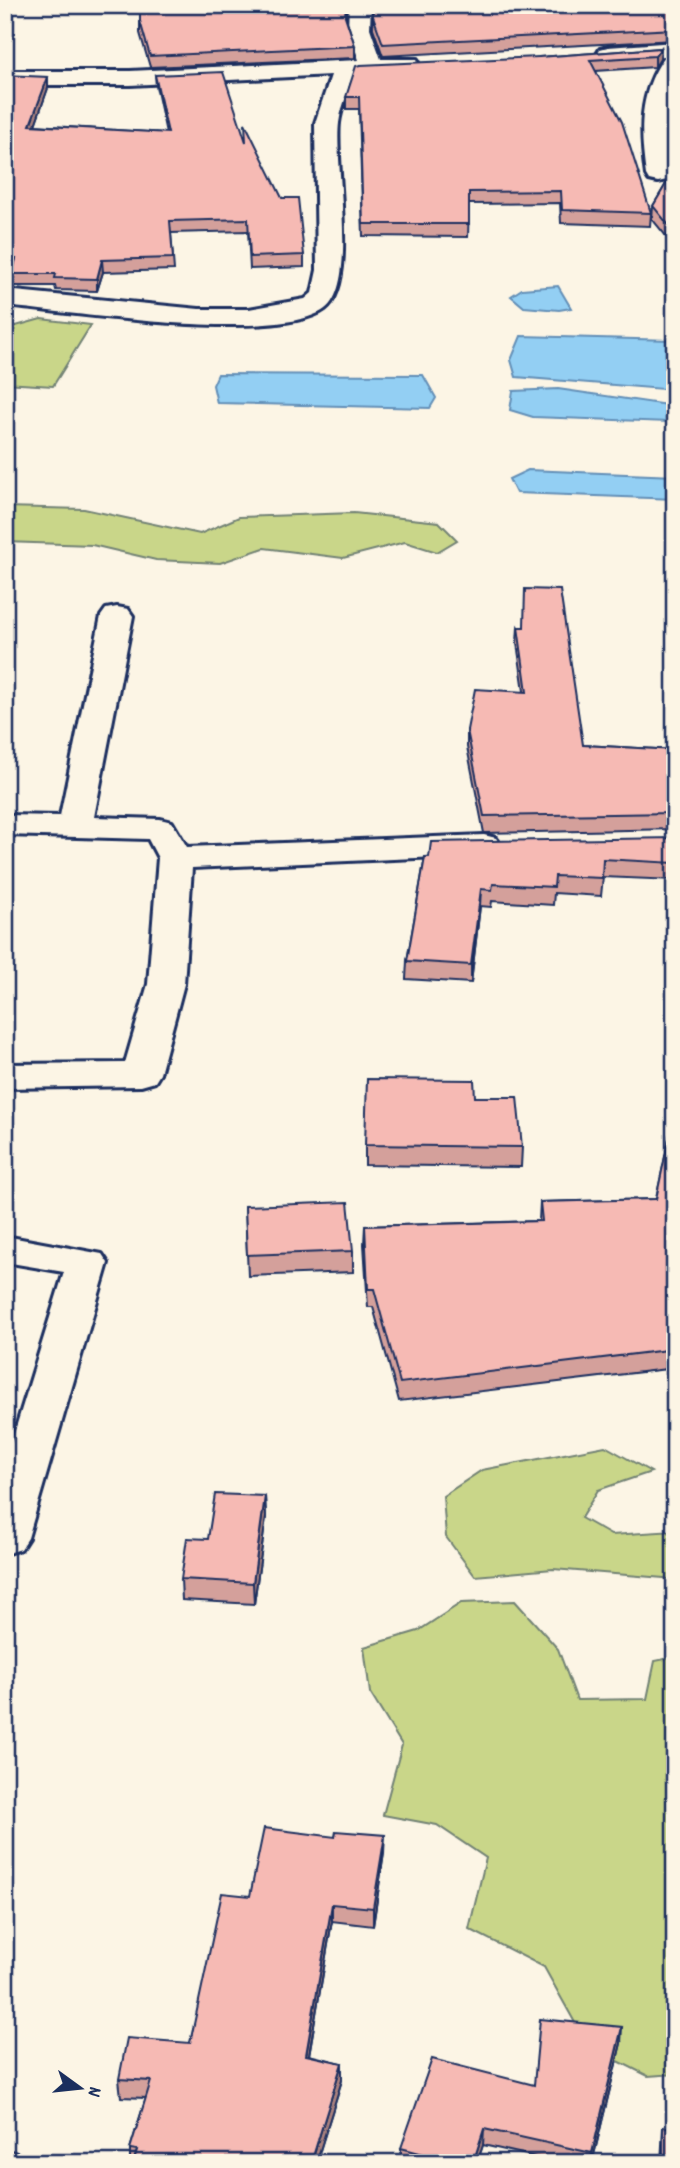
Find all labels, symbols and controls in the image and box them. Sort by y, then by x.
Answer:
north arrow [46,2052,116,2122]
text: N [79,2083,107,2100]

